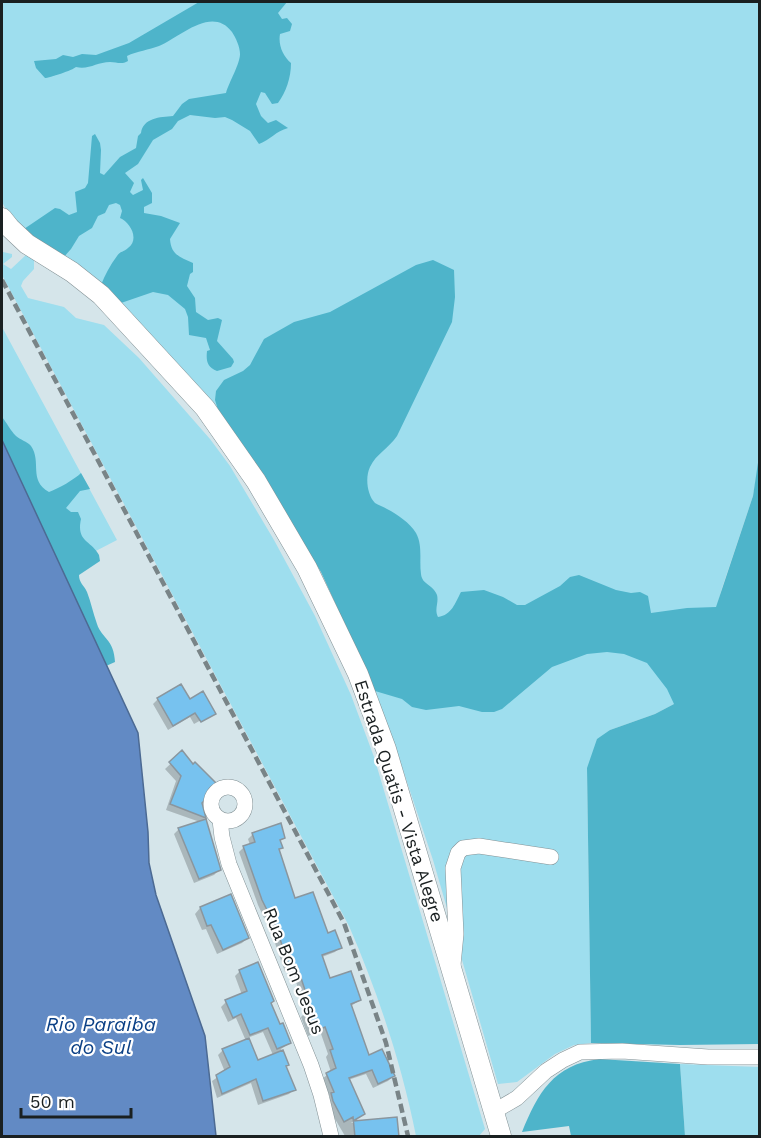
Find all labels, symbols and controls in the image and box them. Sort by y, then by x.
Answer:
street label: Estrada Quatis - Vista Alegre [350,677,449,925]
street label: Rua Bom Jesus [259,904,329,1037]
water label: Rio Paraiba do Sul [46,1012,156,1059]
scale bar [21,1081,130,1119]
text: 50 m [30,1091,75,1112]

